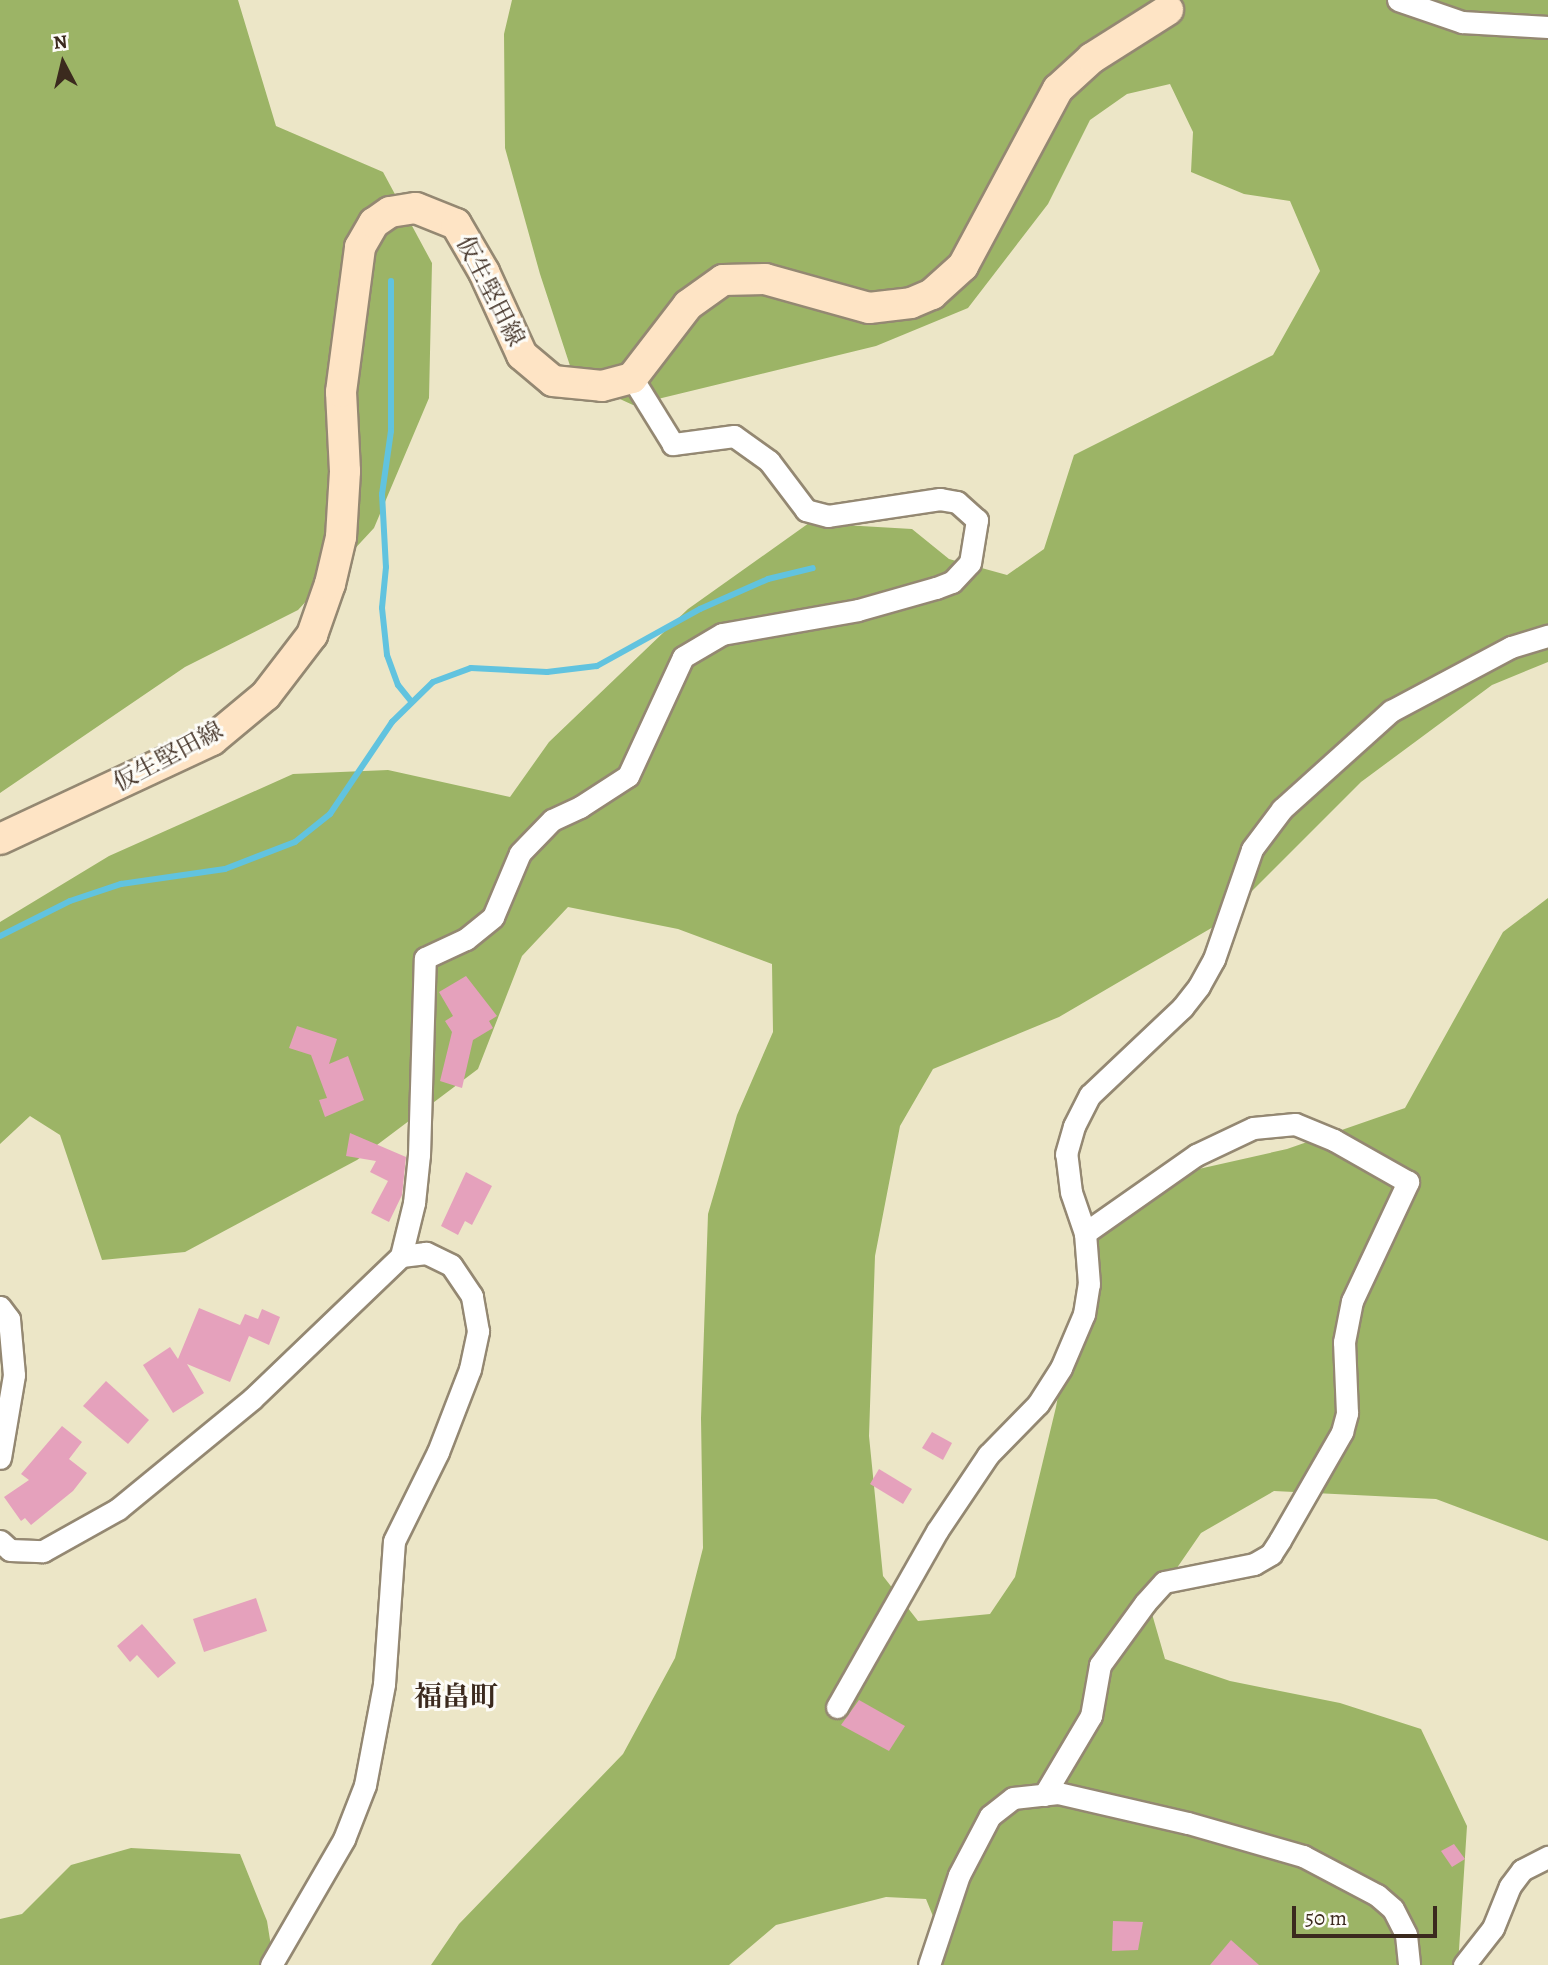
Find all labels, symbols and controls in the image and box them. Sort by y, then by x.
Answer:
north arrow [28,28,98,98]
text: N [52,28,69,56]
street label: 仮生堅田線 [450,231,530,351]
street label: 仮生堅田線 [108,716,228,798]
district label: 福畠町 [414,1680,498,1714]
scale bar [1296,1892,1441,1936]
text: 50 m [1305,1904,1347,1932]

